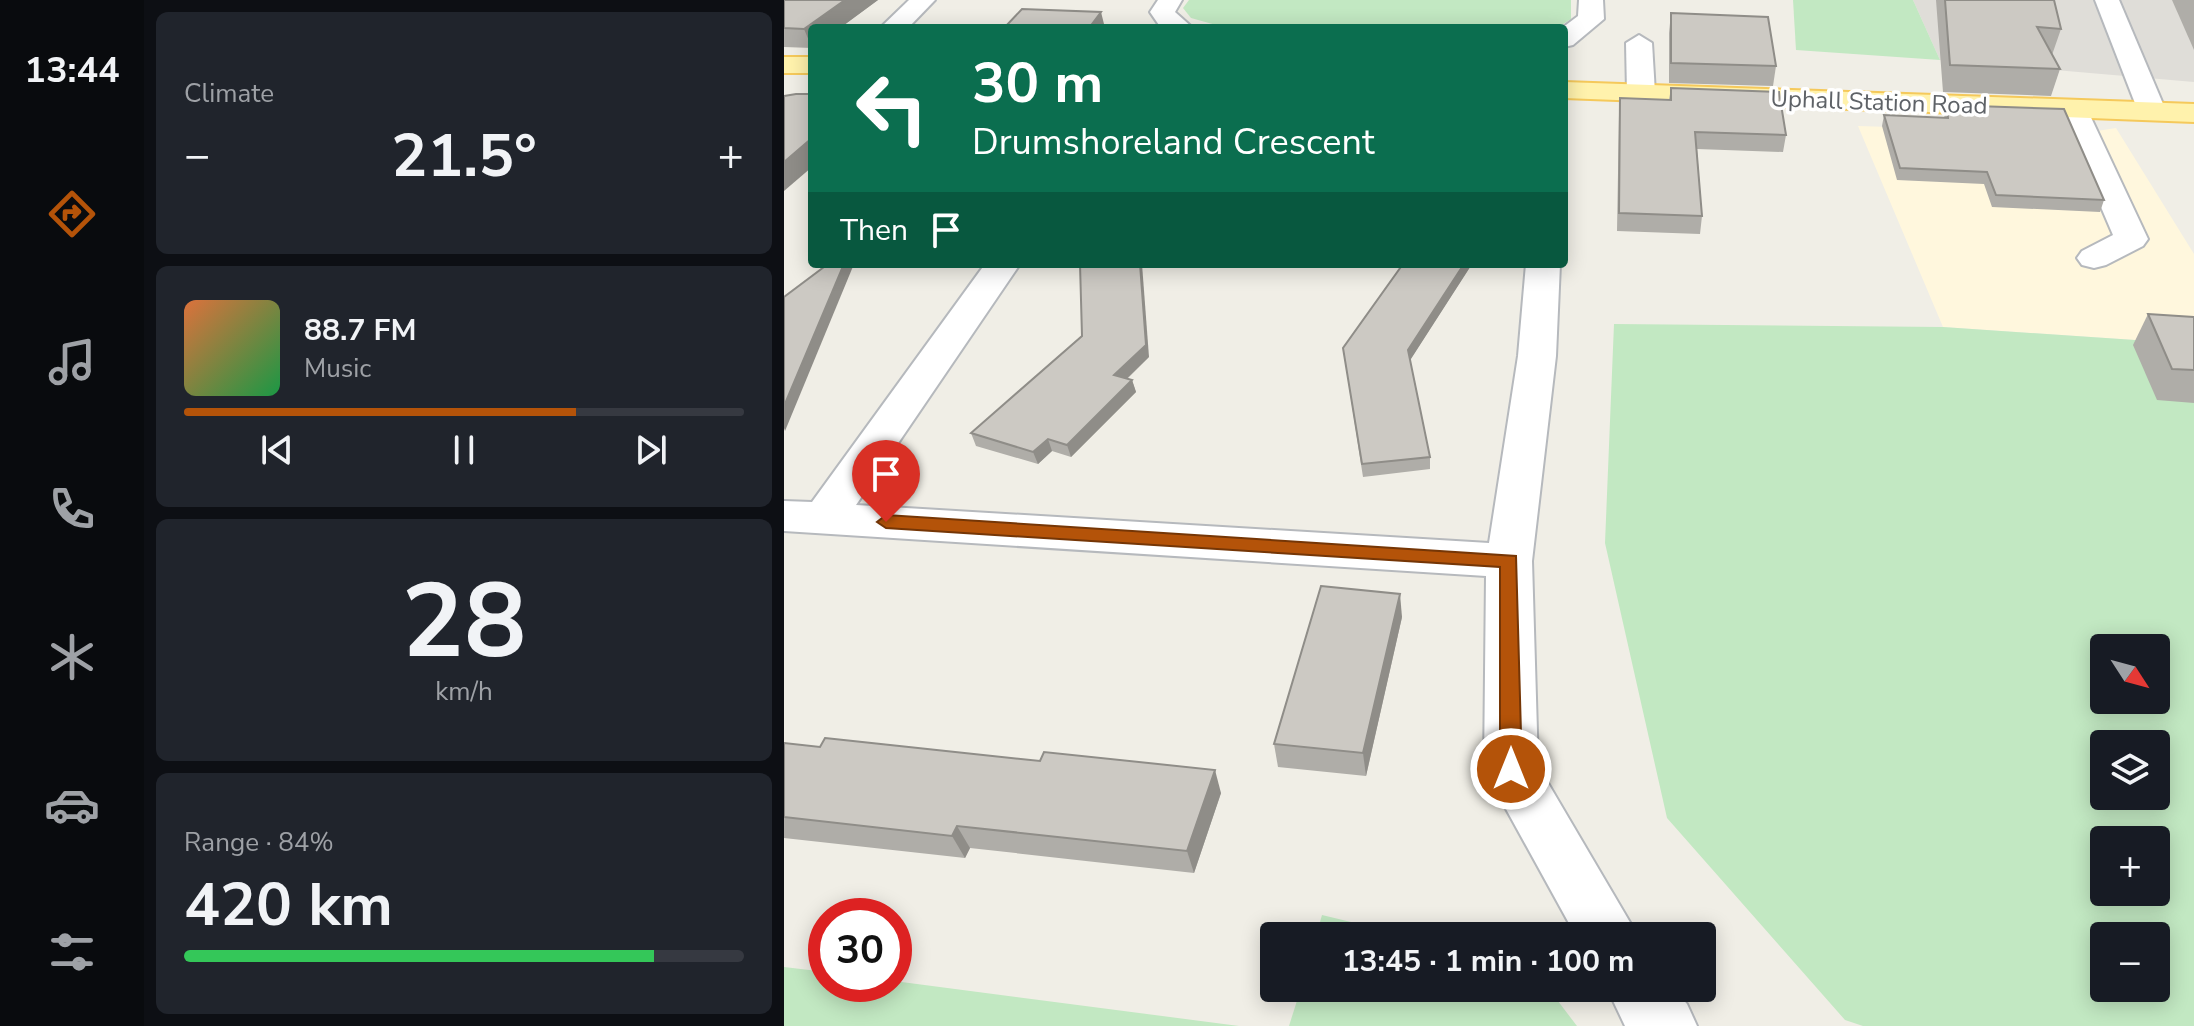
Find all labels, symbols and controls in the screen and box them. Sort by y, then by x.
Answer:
text: 30 m [972,45,1103,122]
text: 13:44 [24,46,120,95]
icon: left [840,56,944,160]
text: Climate [184,76,274,111]
street label: Uphall Station Road [1770,82,1988,122]
text: 21.5° [391,115,537,197]
text: Drumshoreland Crescent [972,118,1375,167]
text: − [184,126,210,186]
text: + [718,126,744,186]
icon: directions [44,186,100,242]
icon: arrive [924,208,968,252]
text: Then [840,210,908,251]
text: 88.7 FM [304,310,416,351]
icon: music [44,334,100,390]
text: Music [304,351,371,386]
icon: previous [255,428,299,472]
icon: pause [442,428,486,472]
icon: next [629,428,673,472]
pin [852,440,920,522]
icon: arrive [864,452,908,496]
icon: phone [44,481,100,537]
text: 28 [402,551,526,693]
icon: climate [44,629,100,685]
north arrow [2090,634,2170,714]
map controls [2090,634,2170,1002]
text: km/h [435,674,493,709]
position arrow [1469,727,1553,811]
button: layers [2090,730,2170,810]
icon: car [44,777,100,833]
text: Range · 84% [184,825,334,860]
button: + [2090,826,2170,906]
text: 420 km [184,864,393,946]
speed limit sign: 30 [808,898,912,1002]
button: − [2090,922,2170,1002]
icon: filters [44,924,100,980]
text: 13:45 · 1 min · 100 m [1342,941,1634,982]

